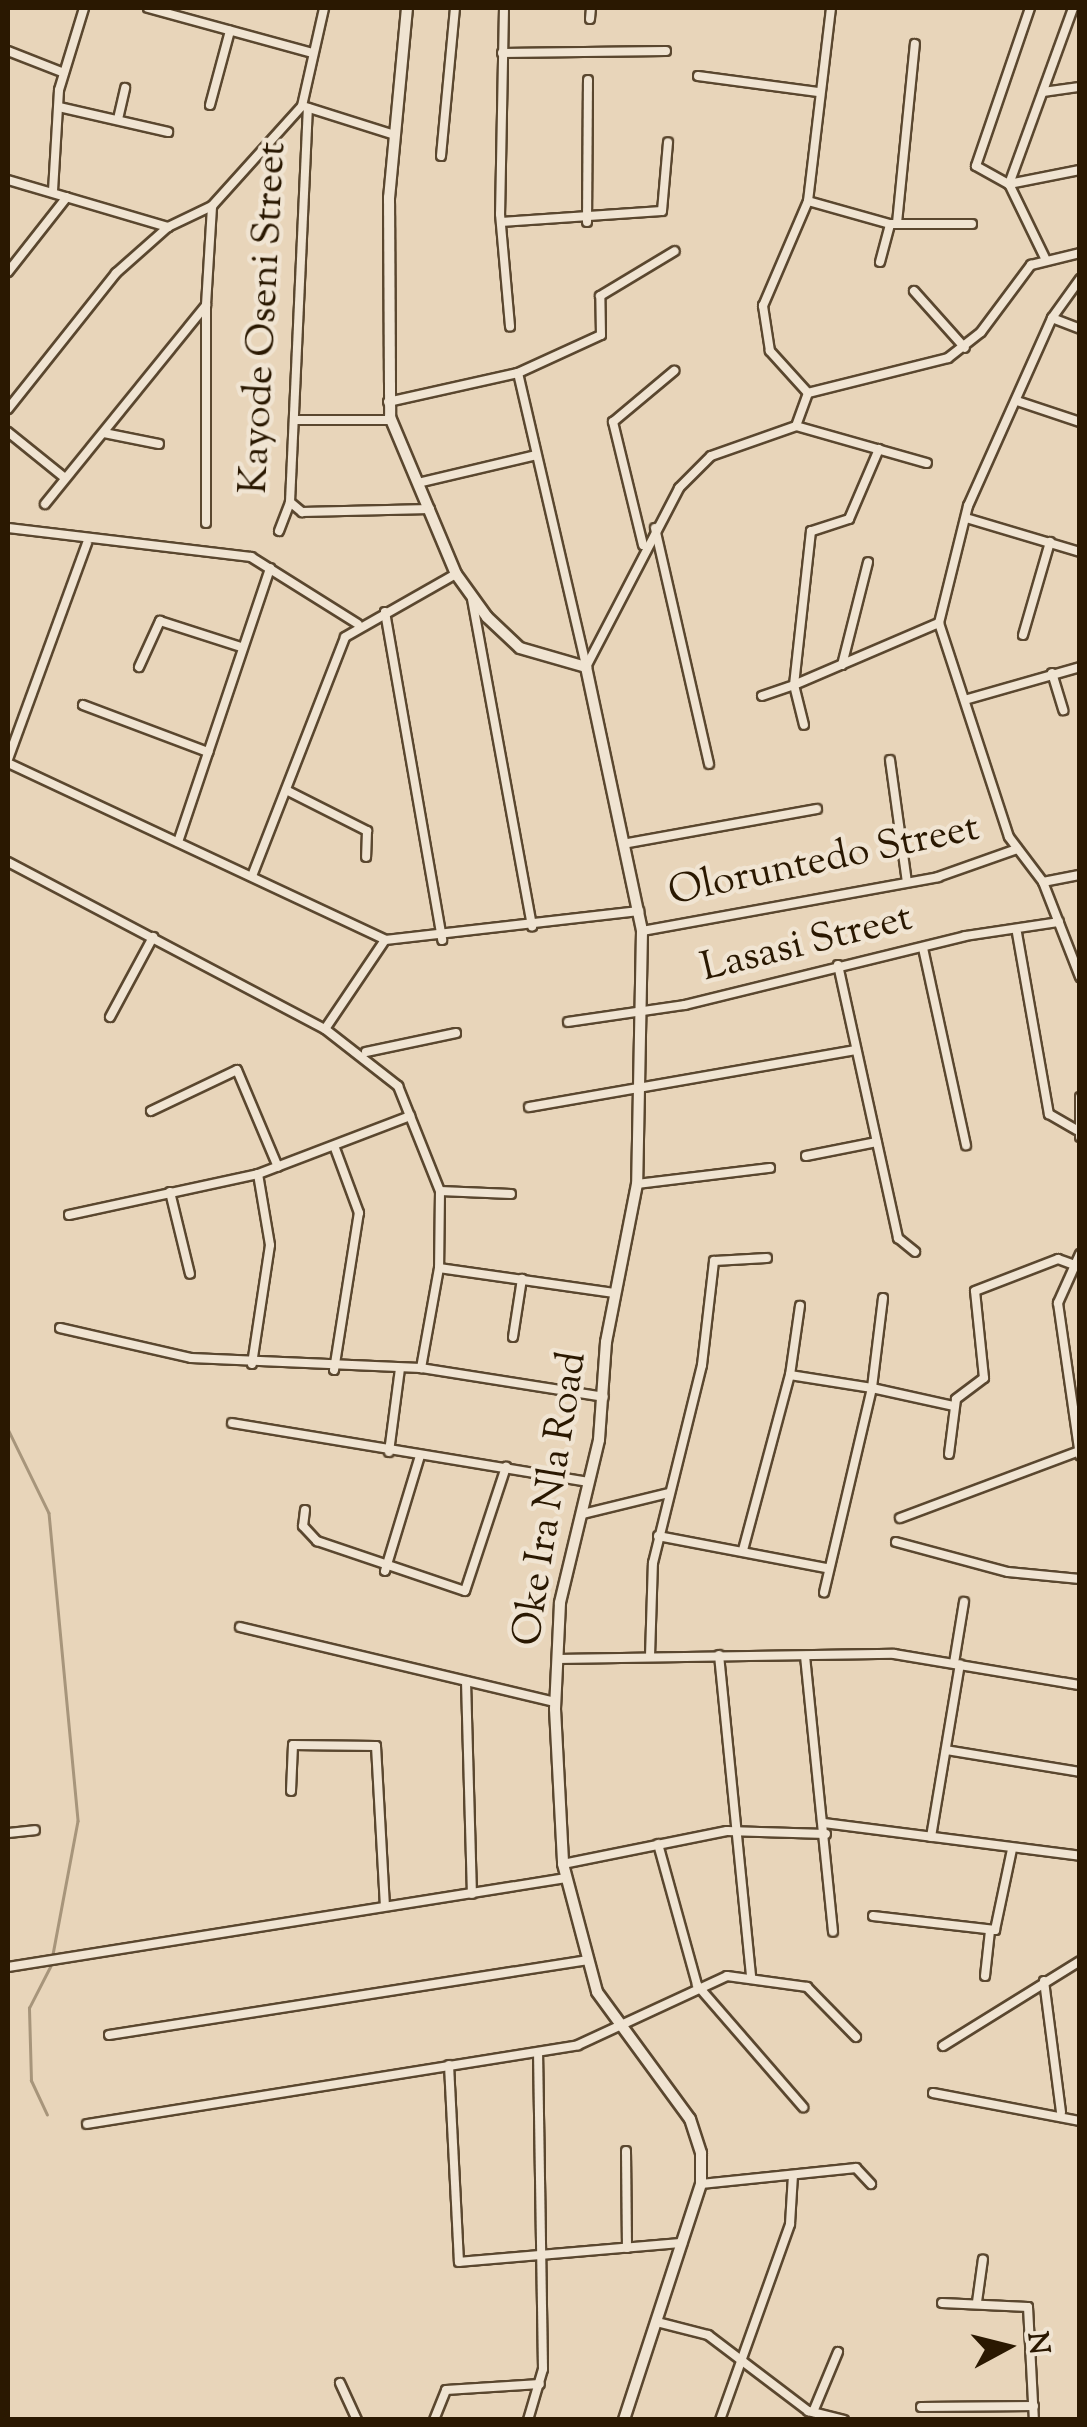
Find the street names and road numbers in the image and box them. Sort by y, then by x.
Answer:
street label: Kayode Oseni Street [232,141,298,495]
street label: Oloruntedo Street [664,806,984,918]
street label: Lasasi Street [697,896,917,994]
street label: Oke Ira Nla Road [505,1348,599,1650]

